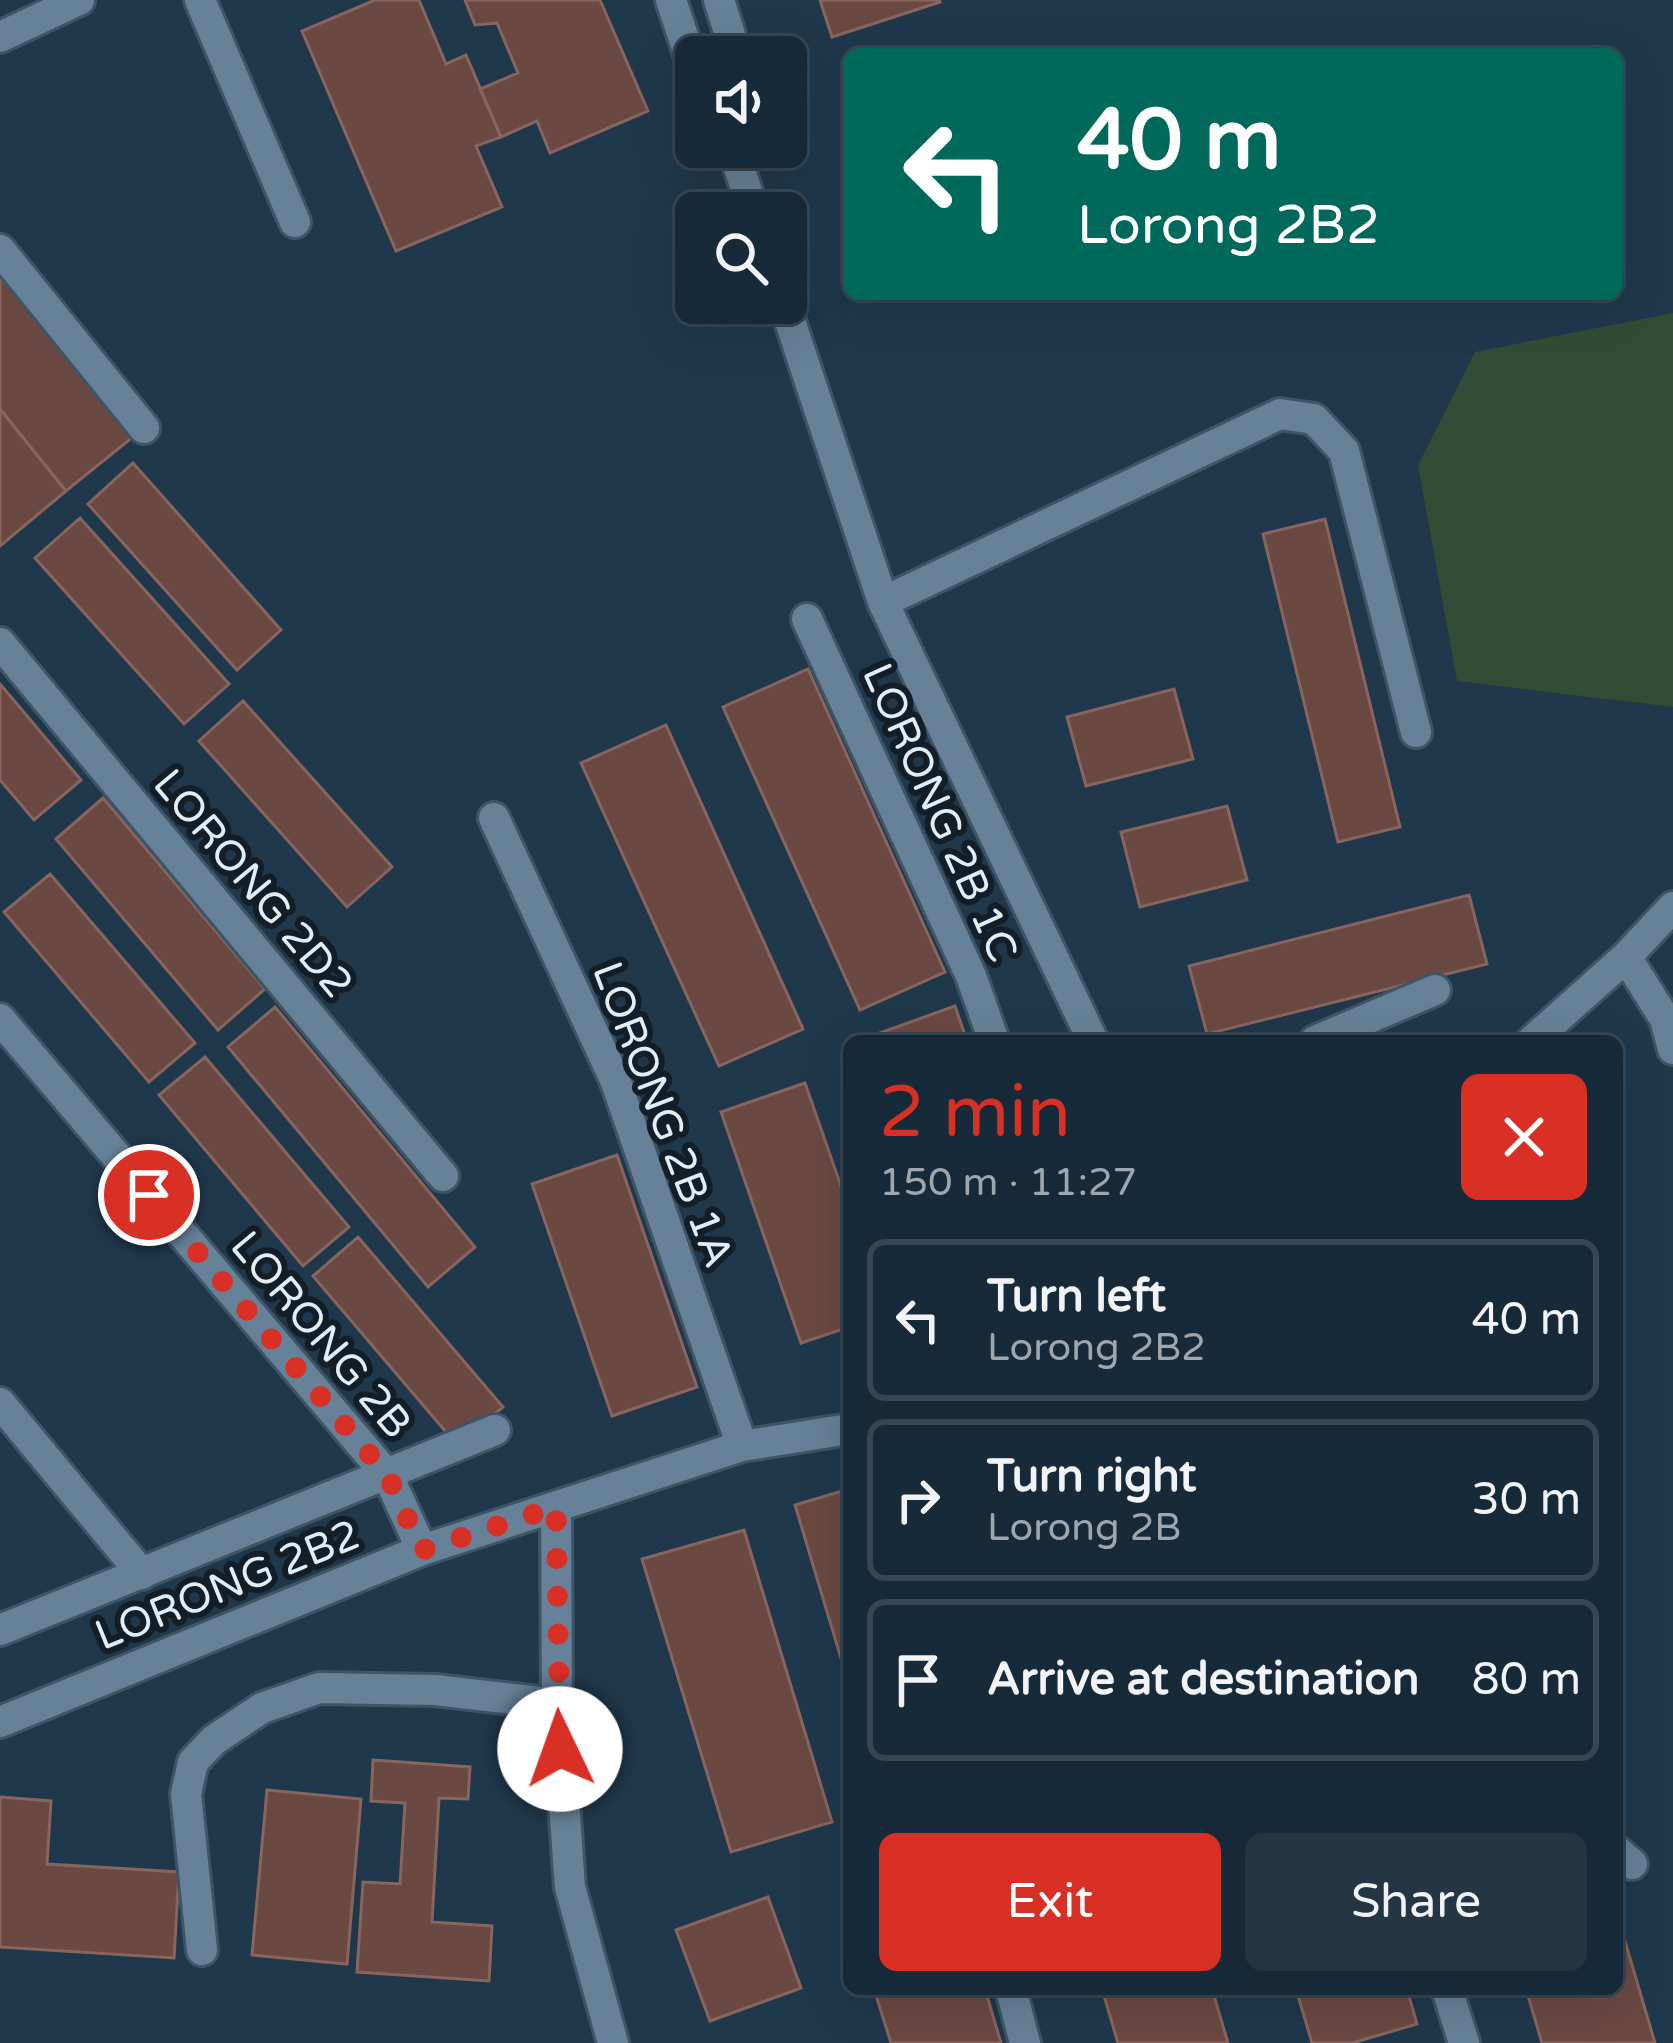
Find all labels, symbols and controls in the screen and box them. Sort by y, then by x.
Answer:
map controls [675,36,807,324]
button: sound [675,36,807,168]
text: 40 m [1077,91,1281,192]
icon: left [879,96,1035,252]
button: search [675,192,807,324]
text: Lorong 2B2 [1077,193,1380,258]
street label: LORONG 2B 1C [851,656,1028,969]
street label: LORONG 2D2 [142,759,363,1009]
street label: LORONG 2B 1A [581,955,744,1274]
text: 2 min [879,1070,1071,1157]
button: close [1461,1074,1587,1200]
pin [98,1144,200,1246]
text: 150 m · 11:27 [879,1159,1137,1206]
icon: arrive [116,1162,182,1228]
street label: LORONG 2B [220,1221,422,1449]
text: Turn left [987,1270,1166,1324]
icon: left [885,1287,951,1353]
text: 40 m [1471,1293,1581,1347]
text: Lorong 2B2 [987,1324,1206,1371]
text: Turn right [987,1450,1196,1504]
icon: right [885,1467,951,1533]
text: 30 m [1471,1473,1581,1527]
text: Lorong 2B [987,1504,1181,1551]
street label: LORONG 2B2 [88,1509,367,1662]
icon: arrive [885,1647,951,1713]
text: Arrive at destination [987,1653,1419,1707]
text: 80 m [1471,1653,1581,1707]
position arrow [497,1686,623,1812]
button: Exit [879,1833,1221,1971]
button: Share [1245,1833,1587,1971]

